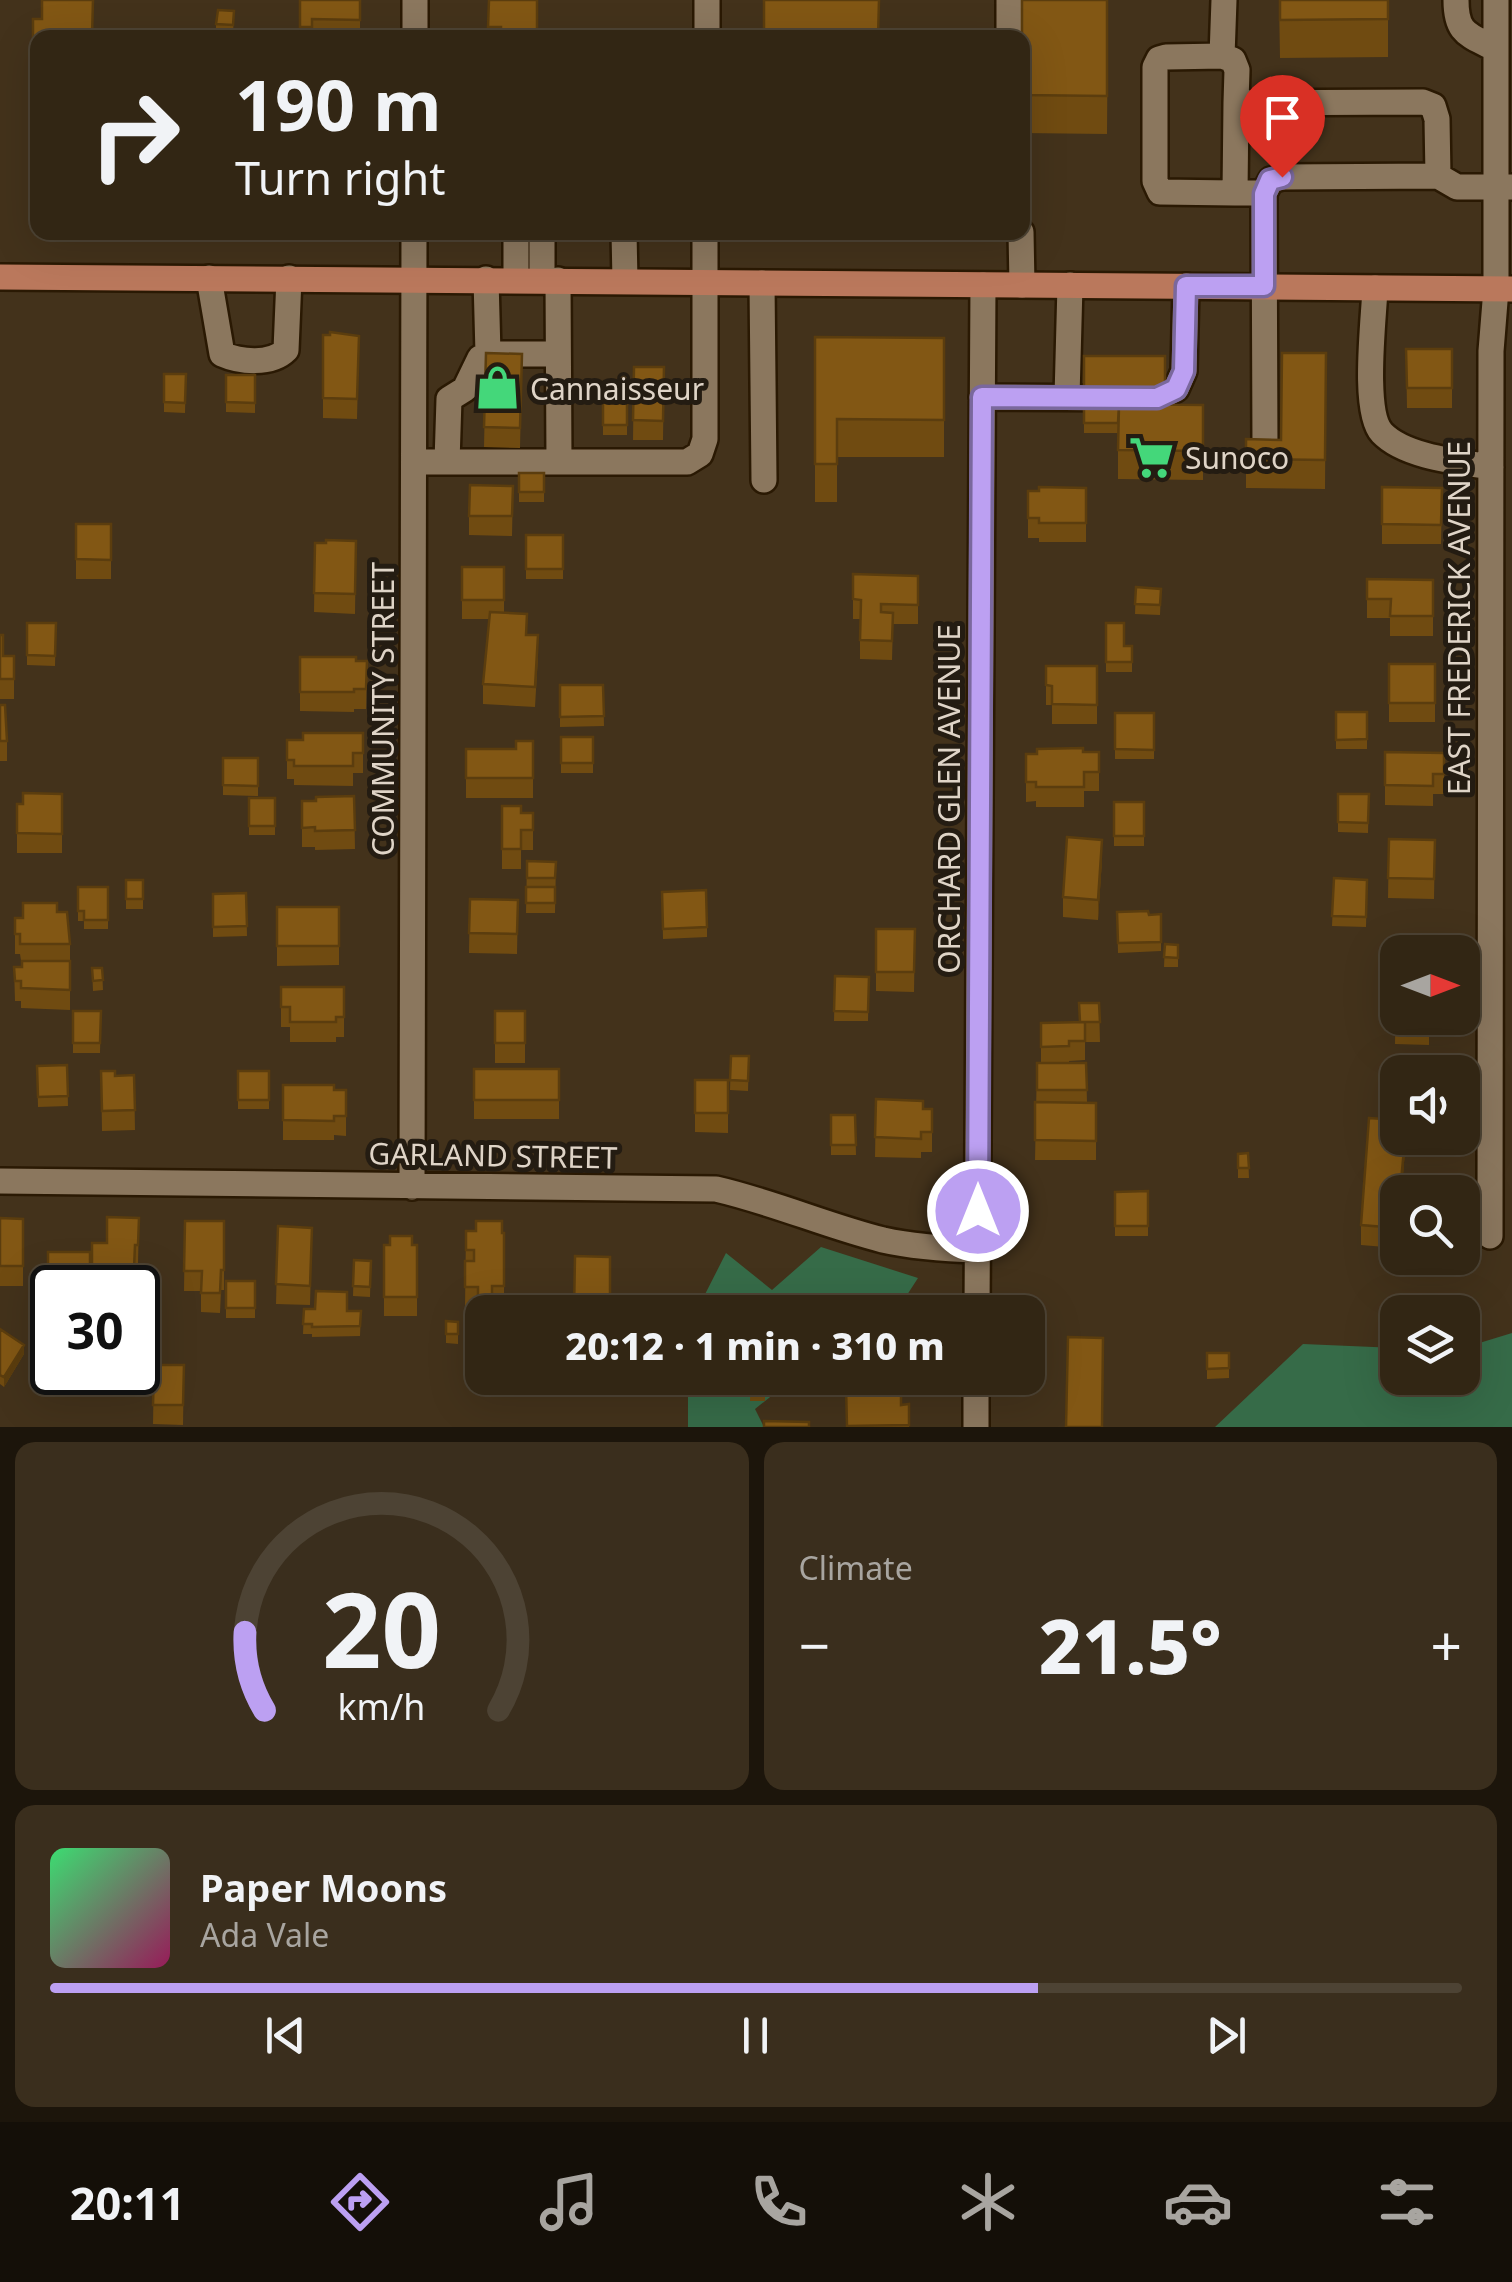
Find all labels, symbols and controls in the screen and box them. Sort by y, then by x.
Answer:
text: 190 m [235,56,442,152]
icon: right [70,70,200,200]
pin [1240,75,1325,178]
icon: arrive [1255,90,1310,145]
text: Turn right [235,147,446,208]
shop icon: Cannaisseur [473,364,521,412]
place label: Cannaisseur [530,368,704,409]
supermarket icon: Sunoco [1128,433,1176,481]
place label: Sunoco [1185,437,1289,478]
street label: EAST FREDERICK AVENUE [1438,441,1479,795]
street label: COMMUNITY STREET [362,561,403,856]
street label: ORCHARD GLEN AVENUE [928,624,969,974]
north arrow [1380,935,1480,1035]
map controls [1380,935,1480,1395]
button: sound [1380,1055,1480,1155]
street label: GARLAND STREET [368,1132,618,1178]
position arrow [926,1159,1030,1263]
button: search [1380,1175,1480,1275]
speed limit sign: 30 [30,1265,160,1395]
button: layers [1380,1295,1480,1395]
text: 20:12 · 1 min · 310 m [565,1319,945,1371]
text: Climate [799,1546,913,1589]
text: 20 [322,1557,441,1698]
text: 21.5° [1039,1594,1222,1696]
text: − [799,1607,830,1682]
text: + [1431,1607,1462,1682]
text: km/h [338,1682,426,1730]
text: Paper Moons [200,1861,447,1913]
text: Ada Vale [200,1913,329,1956]
icon: previous [258,2008,313,2063]
icon: pause [728,2008,783,2063]
icon: next [1199,2008,1254,2063]
icon: directions [325,2167,395,2237]
icon: music [534,2167,604,2237]
icon: phone [744,2167,814,2237]
icon: climate [953,2167,1023,2237]
icon: car [1163,2167,1233,2237]
icon: filters [1372,2167,1442,2237]
text: 20:11 [70,2172,185,2233]

